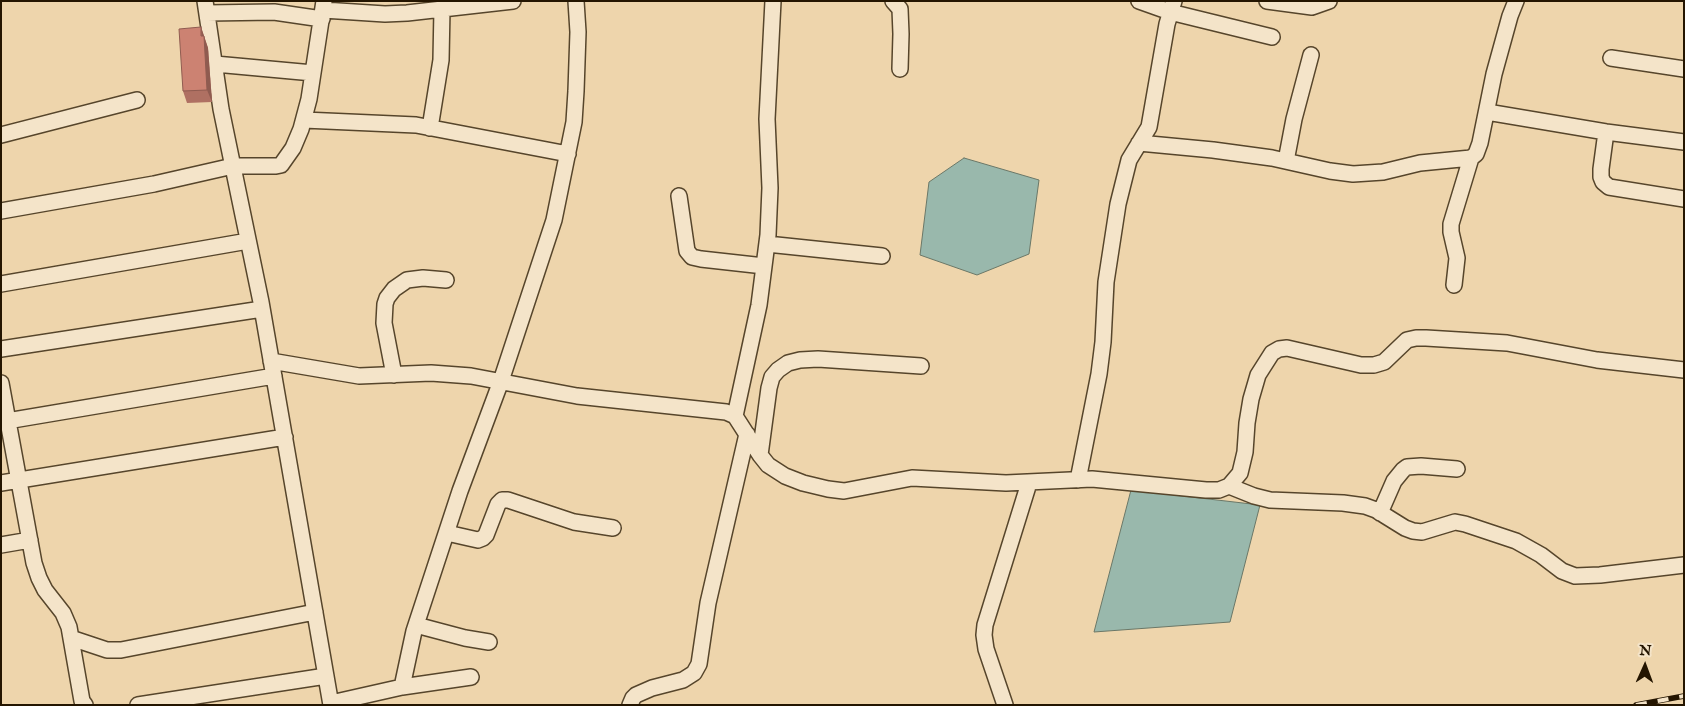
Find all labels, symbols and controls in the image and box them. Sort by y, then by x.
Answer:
north arrow [1620,641,1670,691]
text: N [1639,642,1652,660]

